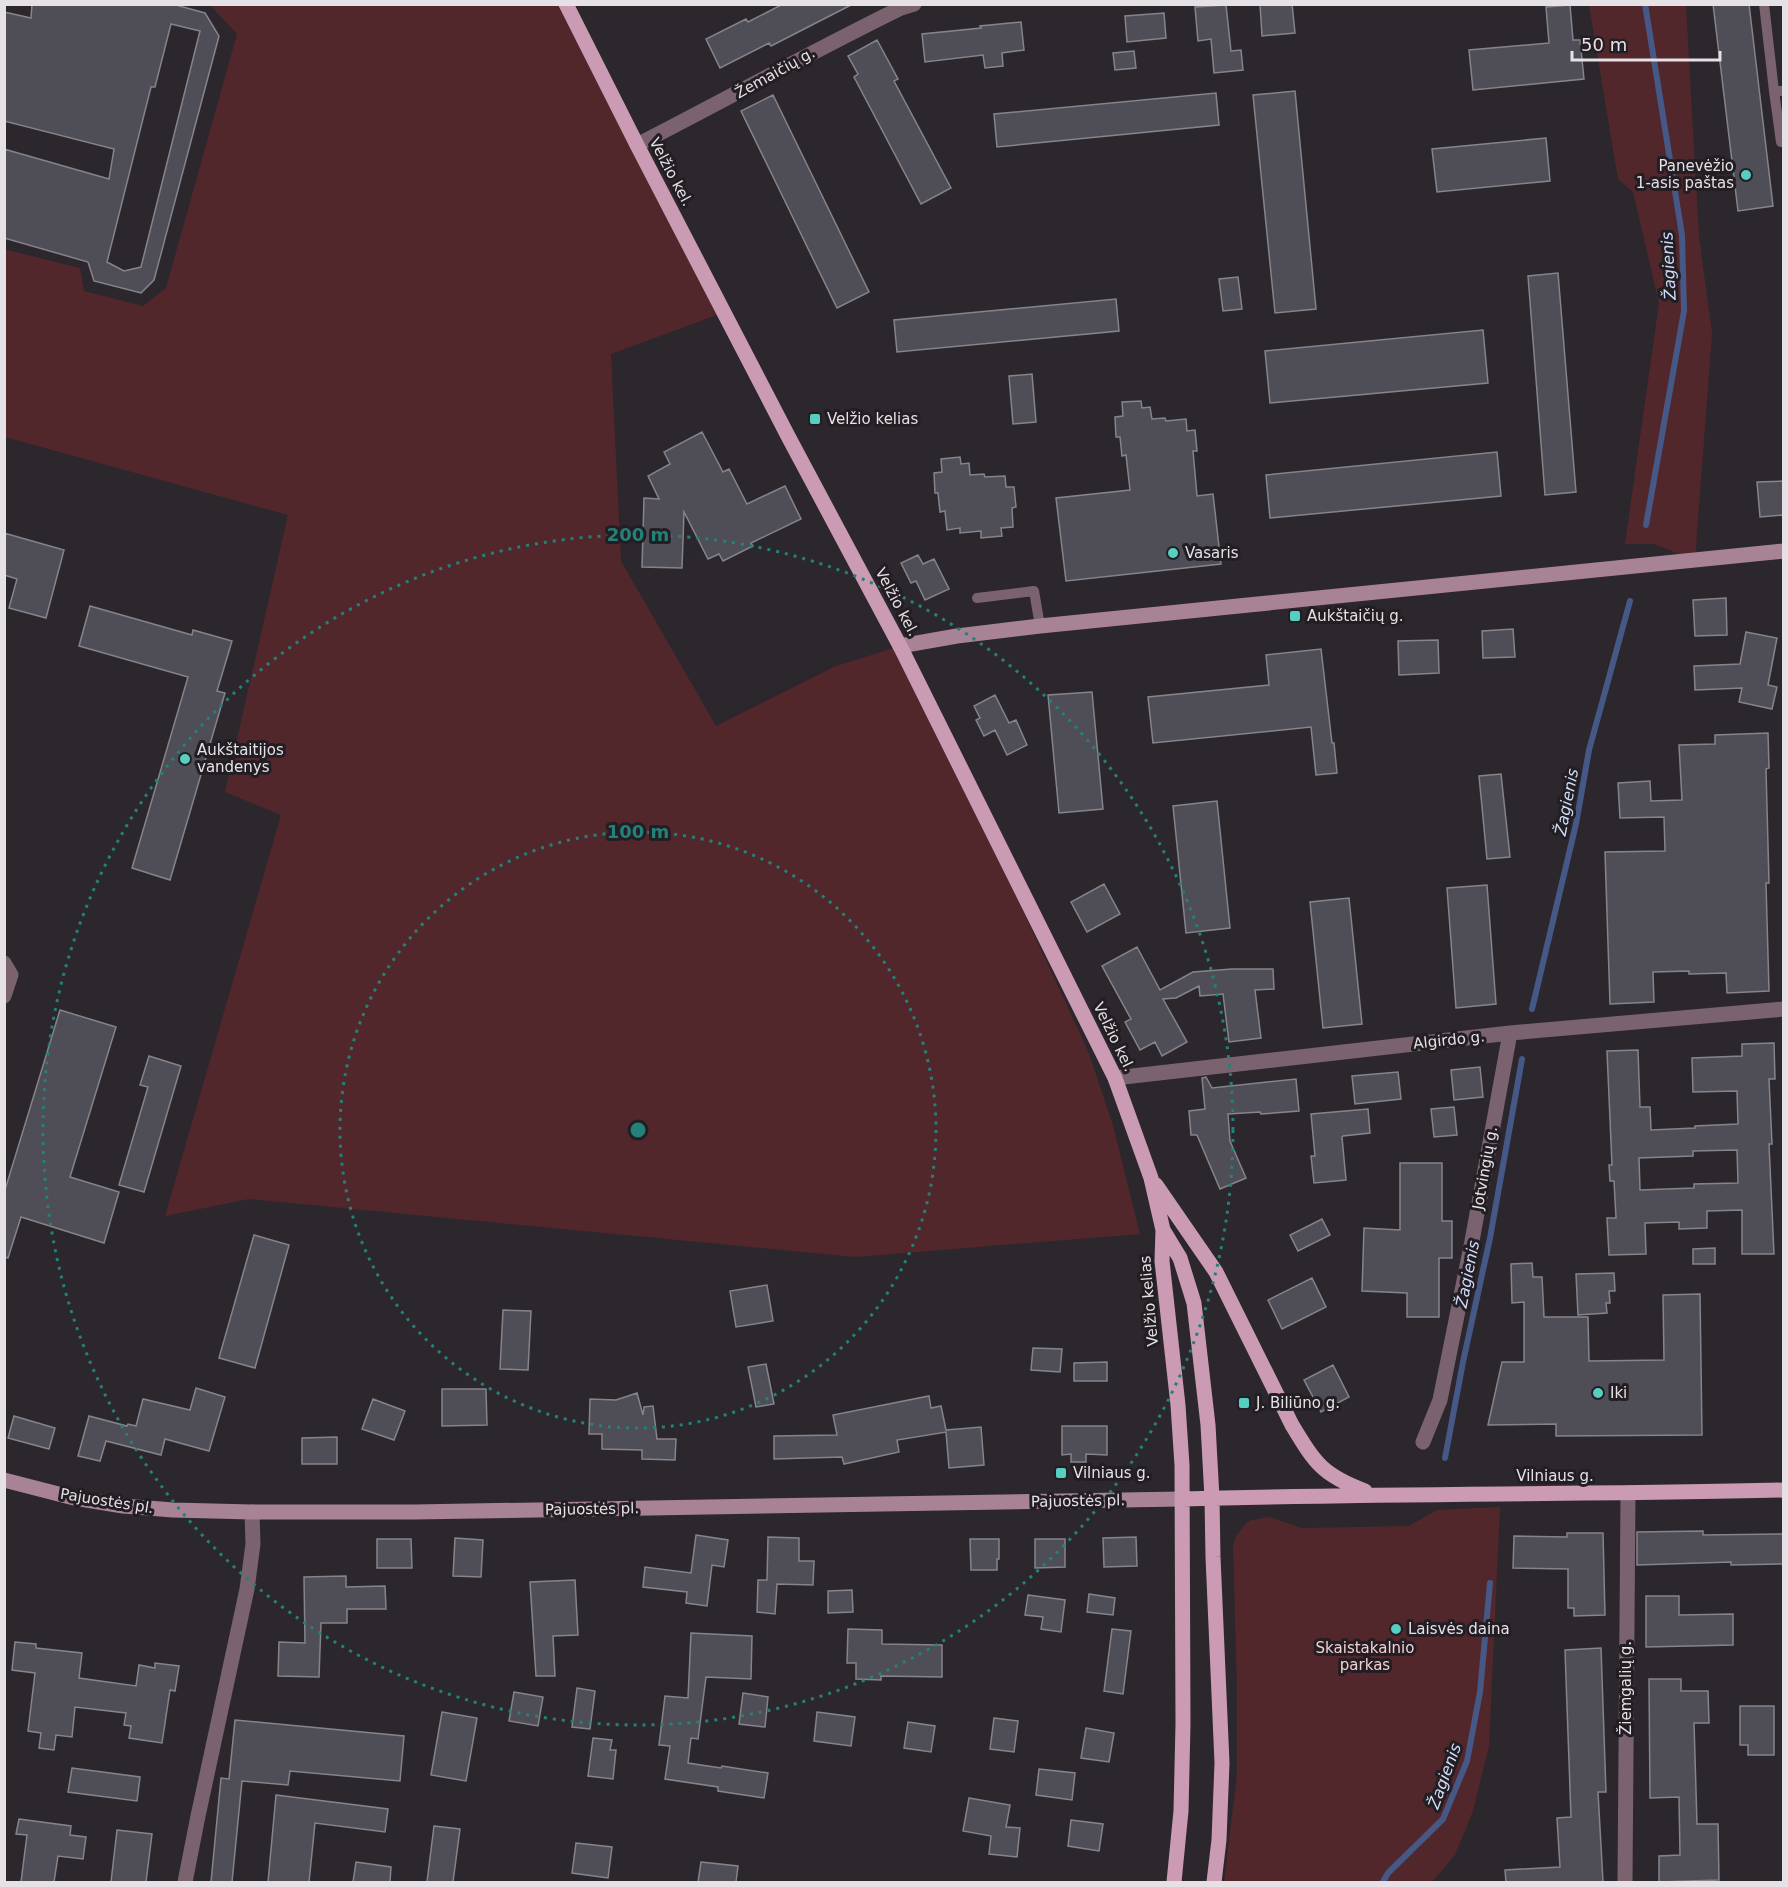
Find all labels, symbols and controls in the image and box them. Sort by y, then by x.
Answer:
scale bar [1572,24,1720,62]
text: 50 m [1581,34,1627,55]
street label: Žemaičių g. [731,43,818,102]
street label: Velžio kel. [645,135,697,209]
place label: Panevėžio 1-asis paštas [1636,157,1734,192]
marker: Panevėžio 1-asis paštas [1739,168,1753,182]
water label: Žagienis [1657,231,1680,301]
place label: Velžio kelias [827,410,918,428]
marker: Velžio kelias [808,412,822,426]
text: 200 m [607,524,669,545]
place label: Vasaris [1185,544,1239,562]
marker: Vasaris [1166,546,1180,560]
street label: Velžio kel. [871,565,923,639]
place label: Aukštaičių g. [1307,607,1404,625]
marker: Aukštaičių g. [1288,609,1302,623]
place label: Aukštaitijos vandenys [197,741,284,776]
marker: Aukštaitijos vandenys [178,752,192,766]
water label: Žagienis [1550,767,1582,838]
text: 100 m [607,821,669,842]
street label: Velžio kel. [1090,999,1138,1075]
street label: Algirdo g. [1412,1027,1486,1053]
centre of rings [628,1120,648,1140]
street label: Jotvingių g. [1469,1125,1501,1212]
water label: Žagienis [1451,1239,1483,1310]
street label: Velžio kelias [1136,1255,1162,1347]
place label: Iki [1610,1384,1627,1402]
marker: Iki [1591,1386,1605,1400]
place label: J. Biliūno g. [1255,1394,1340,1412]
marker: J. Biliūno g. [1237,1396,1251,1410]
place label: Vilniaus g. [1073,1464,1151,1482]
marker: Vilniaus g. [1054,1466,1068,1480]
street label: Vilniaus g. [1516,1467,1594,1485]
street label: Pajuostės pl. [59,1485,155,1517]
street label: Pajuostės pl. [1031,1491,1125,1511]
street label: Pajuostės pl. [545,1499,639,1519]
place label: Laisvės daina [1408,1620,1510,1638]
marker: Laisvės daina [1389,1622,1403,1636]
park label: Skaistakalnio parkas [1316,1639,1414,1674]
street label: Žiemgalių g. [1616,1641,1635,1735]
water label: Žagienis [1424,1741,1465,1812]

